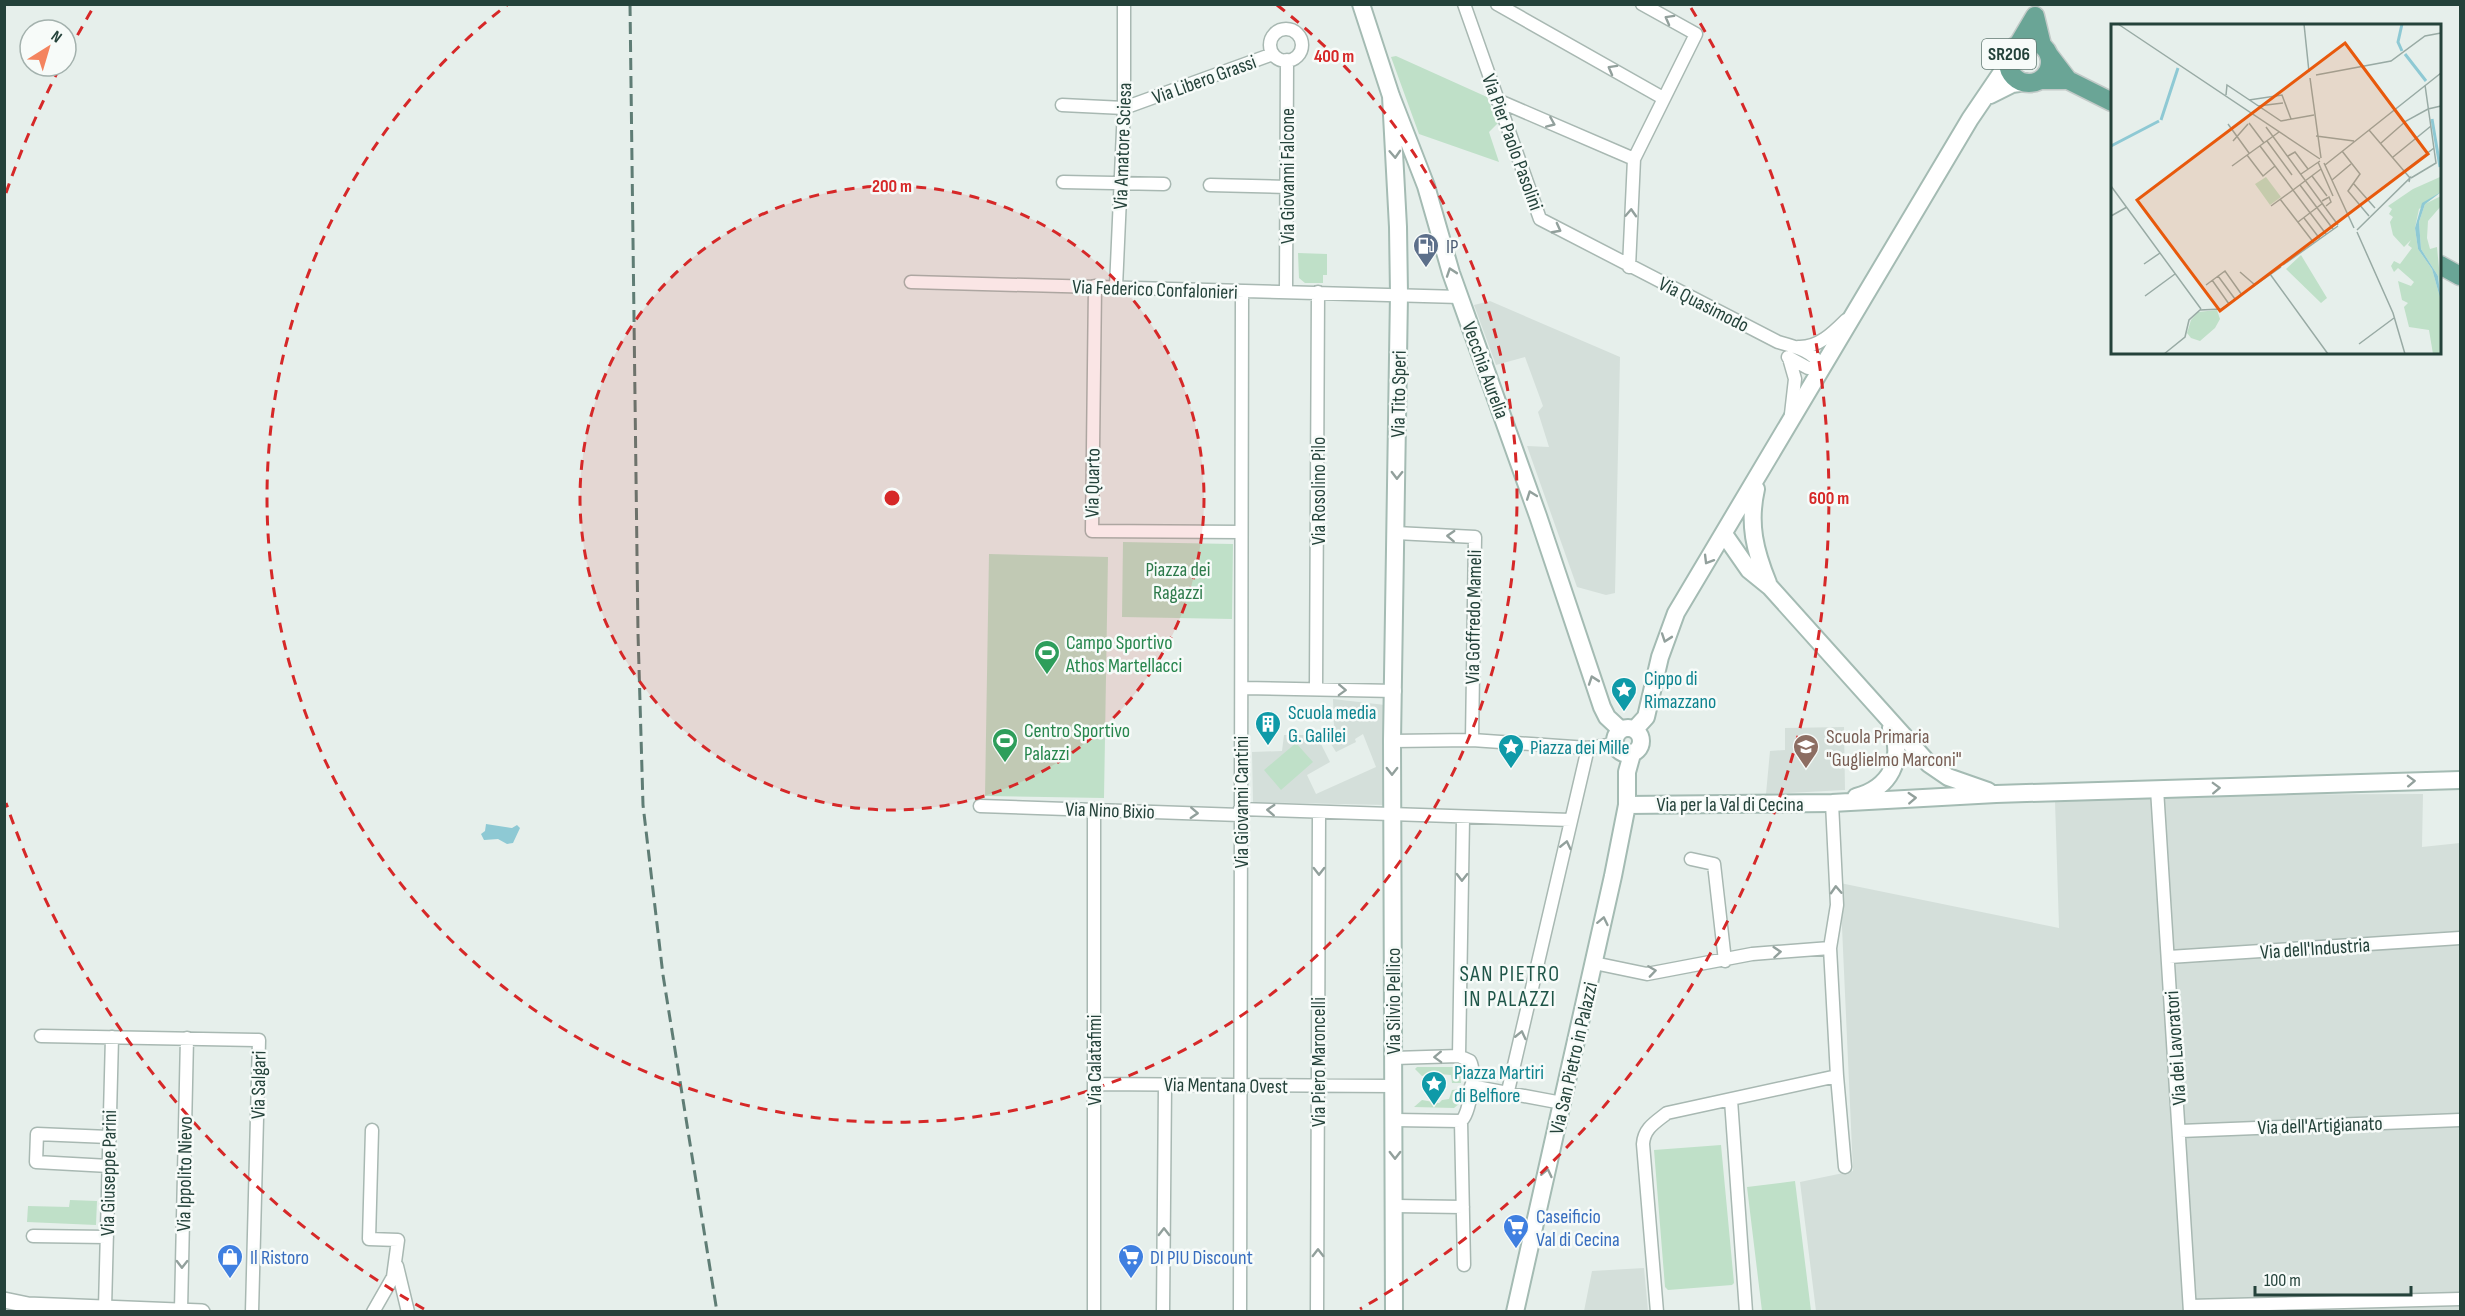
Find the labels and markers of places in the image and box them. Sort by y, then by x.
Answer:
fuel station icon: IP [1411,231,1441,269]
place label: IP [1446,235,1458,259]
centre of rings [882,488,902,508]
place label: Campo Sportivo Athos Martellacci [1065,631,1182,678]
sports icon: Campo Sportivo Athos Martellacci [1032,638,1062,676]
place label: Cippo di Rimazzano [1644,667,1716,714]
place icon: Cippo di Rimazzano [1609,675,1639,713]
place label: Scuola media G. Galilei [1288,701,1376,748]
building icon: Scuola media G. Galilei [1253,709,1283,747]
place label: Centro Sportivo Palazzi [1024,719,1130,766]
place label: Scuola Primaria "Guglielmo Marconi" [1826,725,1961,772]
sports icon: Centro Sportivo Palazzi [990,726,1020,764]
place icon: Piazza dei Mille [1496,732,1526,770]
school or university icon: Scuola Primaria "Guglielmo Marconi" [1791,732,1821,770]
place label: Piazza dei Mille [1530,736,1629,760]
place label: Piazza Martiri di Belfiore [1454,1061,1544,1108]
place icon: Piazza Martiri di Belfiore [1419,1069,1449,1107]
place label: Caseificio Val di Cecina [1536,1205,1620,1252]
supermarket icon: Caseificio Val di Cecina [1501,1212,1531,1250]
shop icon: Il Ristoro [215,1242,245,1280]
supermarket icon: DI PIU Discount [1116,1242,1146,1280]
place label: Il Ristoro [250,1246,309,1270]
place label: DI PIU Discount [1150,1246,1253,1270]

